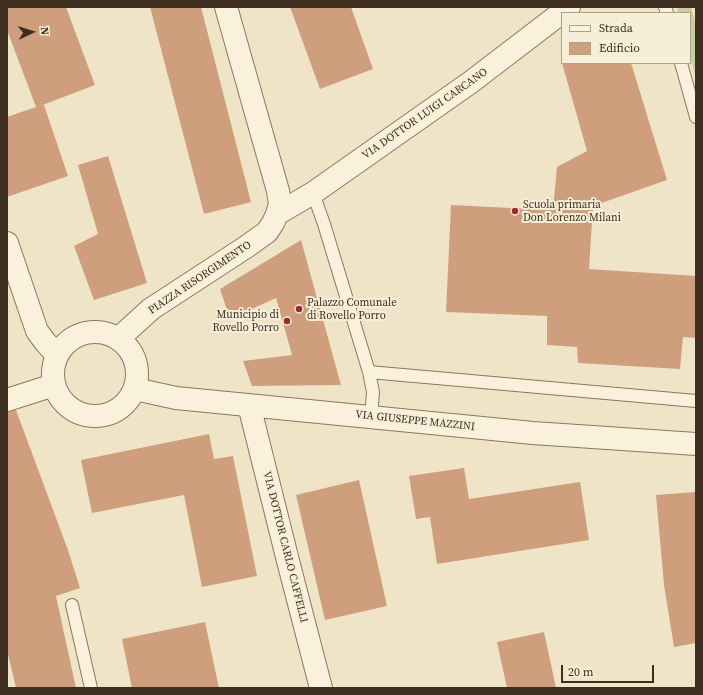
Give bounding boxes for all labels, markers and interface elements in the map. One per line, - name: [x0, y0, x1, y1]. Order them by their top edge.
- north arrow: [12, 12, 52, 52]
- legend: [561, 12, 691, 64]
- text: Strada: [599, 20, 633, 36]
- text: N: [37, 27, 52, 36]
- text: Edificio: [599, 40, 640, 56]
- street label: VIA DOTTOR LUIGI CARCANO: [360, 66, 490, 162]
- place label: Scuola primaria Don Lorenzo Milani: [523, 198, 621, 224]
- marker: Scuola primaria Don Lorenzo Milani: [510, 206, 520, 216]
- street label: PIAZZA RISORGIMENTO: [146, 239, 254, 317]
- place label: Palazzo Comunale di Rovello Porro: [307, 296, 397, 322]
- marker: Palazzo Comunale di Rovello Porro: [294, 304, 304, 314]
- place label: Municipio di Rovello Porro: [212, 308, 279, 334]
- marker: Municipio di Rovello Porro: [282, 316, 292, 326]
- street label: VIA GIUSEPPE MAZZINI: [355, 408, 475, 434]
- street label: VIA DOTTOR CARLO CAFFELLI: [260, 470, 310, 624]
- scale bar: [563, 657, 656, 683]
- text: 20 m: [568, 664, 594, 680]

